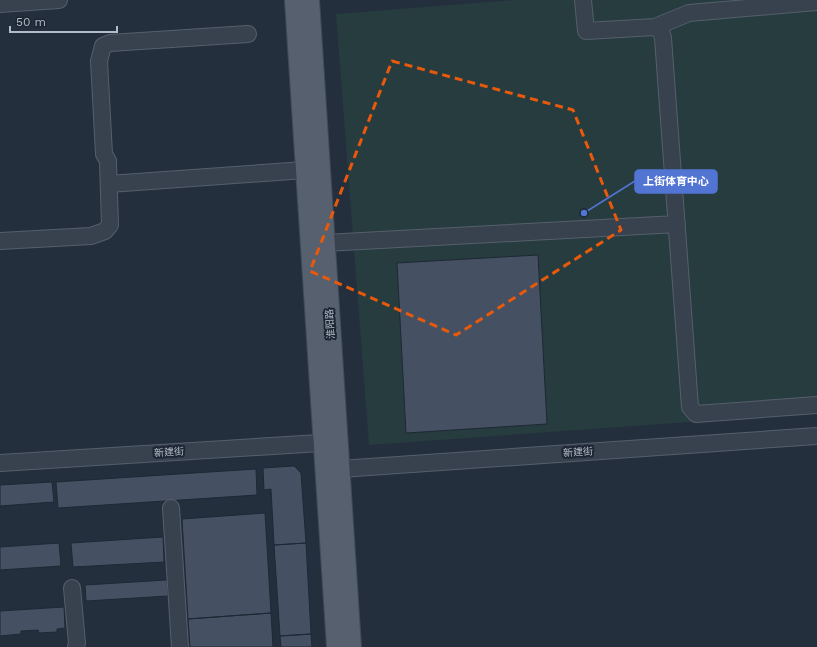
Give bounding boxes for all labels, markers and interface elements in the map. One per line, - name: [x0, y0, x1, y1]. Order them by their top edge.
- scale bar: [10, 8, 117, 34]
- text: 50 m: [16, 15, 46, 29]
- callout: 上街体育中心: [635, 170, 717, 193]
- text: 上街体育中心: [643, 175, 709, 188]
- street label: 淮阳路: [323, 309, 337, 339]
- street label: 新建街: [154, 445, 184, 459]
- street label: 新建街: [563, 445, 593, 459]

